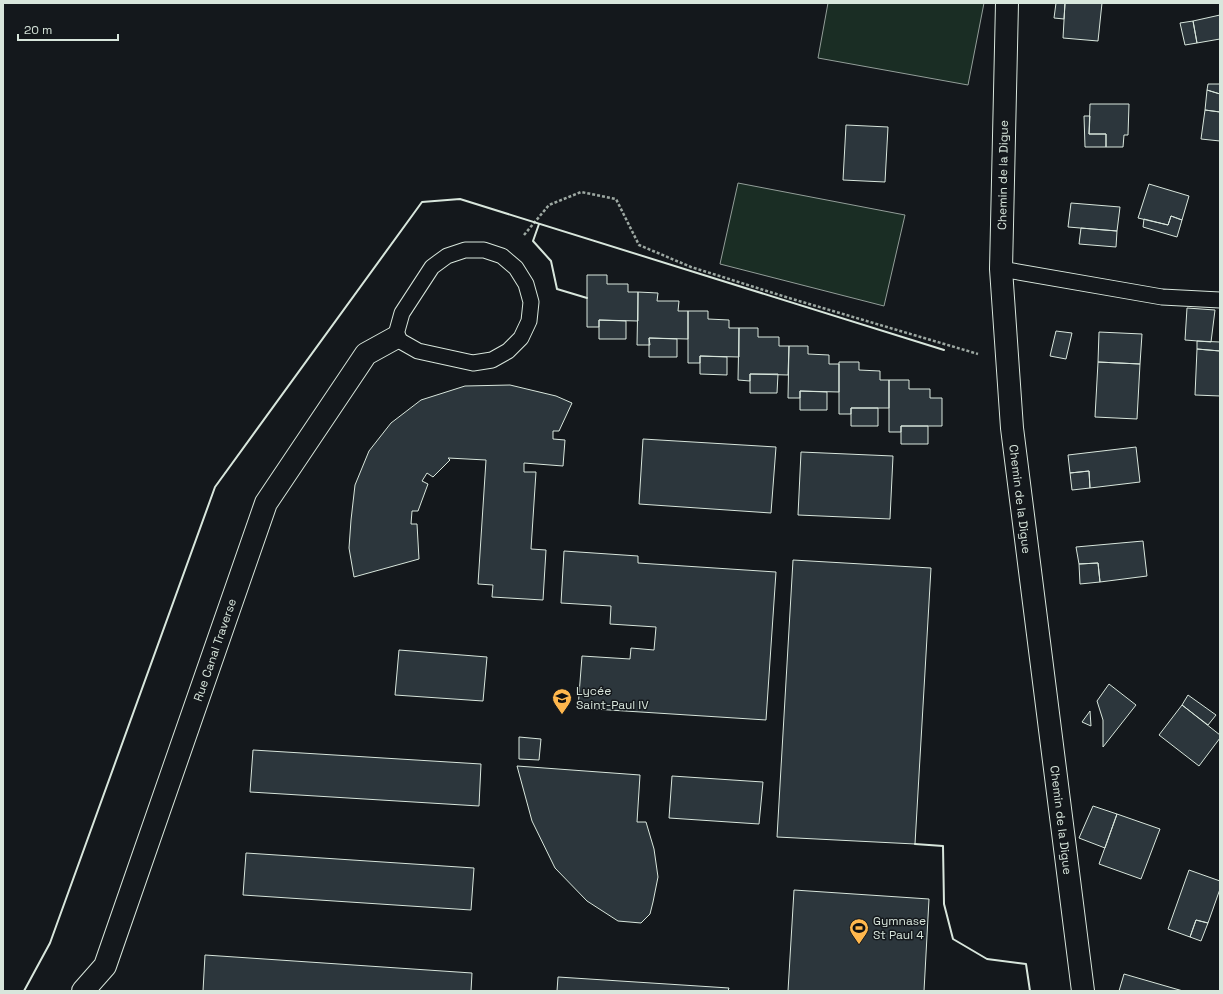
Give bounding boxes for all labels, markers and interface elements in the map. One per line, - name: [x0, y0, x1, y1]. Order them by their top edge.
- scale bar: [18, 16, 118, 42]
- text: 20 m: [24, 22, 52, 38]
- street label: Chemin de la Digue: [994, 120, 1012, 230]
- street label: Chemin de la Digue: [1005, 444, 1035, 554]
- street label: Rue Canal Traverse: [190, 596, 240, 704]
- place label: Lycée Saint-Paul IV: [576, 683, 649, 713]
- school or university icon: Lycée Saint-Paul IV: [551, 687, 573, 715]
- street label: Chemin de la Digue: [1046, 765, 1076, 875]
- place label: Gymnase St Paul 4: [873, 913, 926, 943]
- sports icon: Gymnase St Paul 4: [848, 917, 870, 945]

